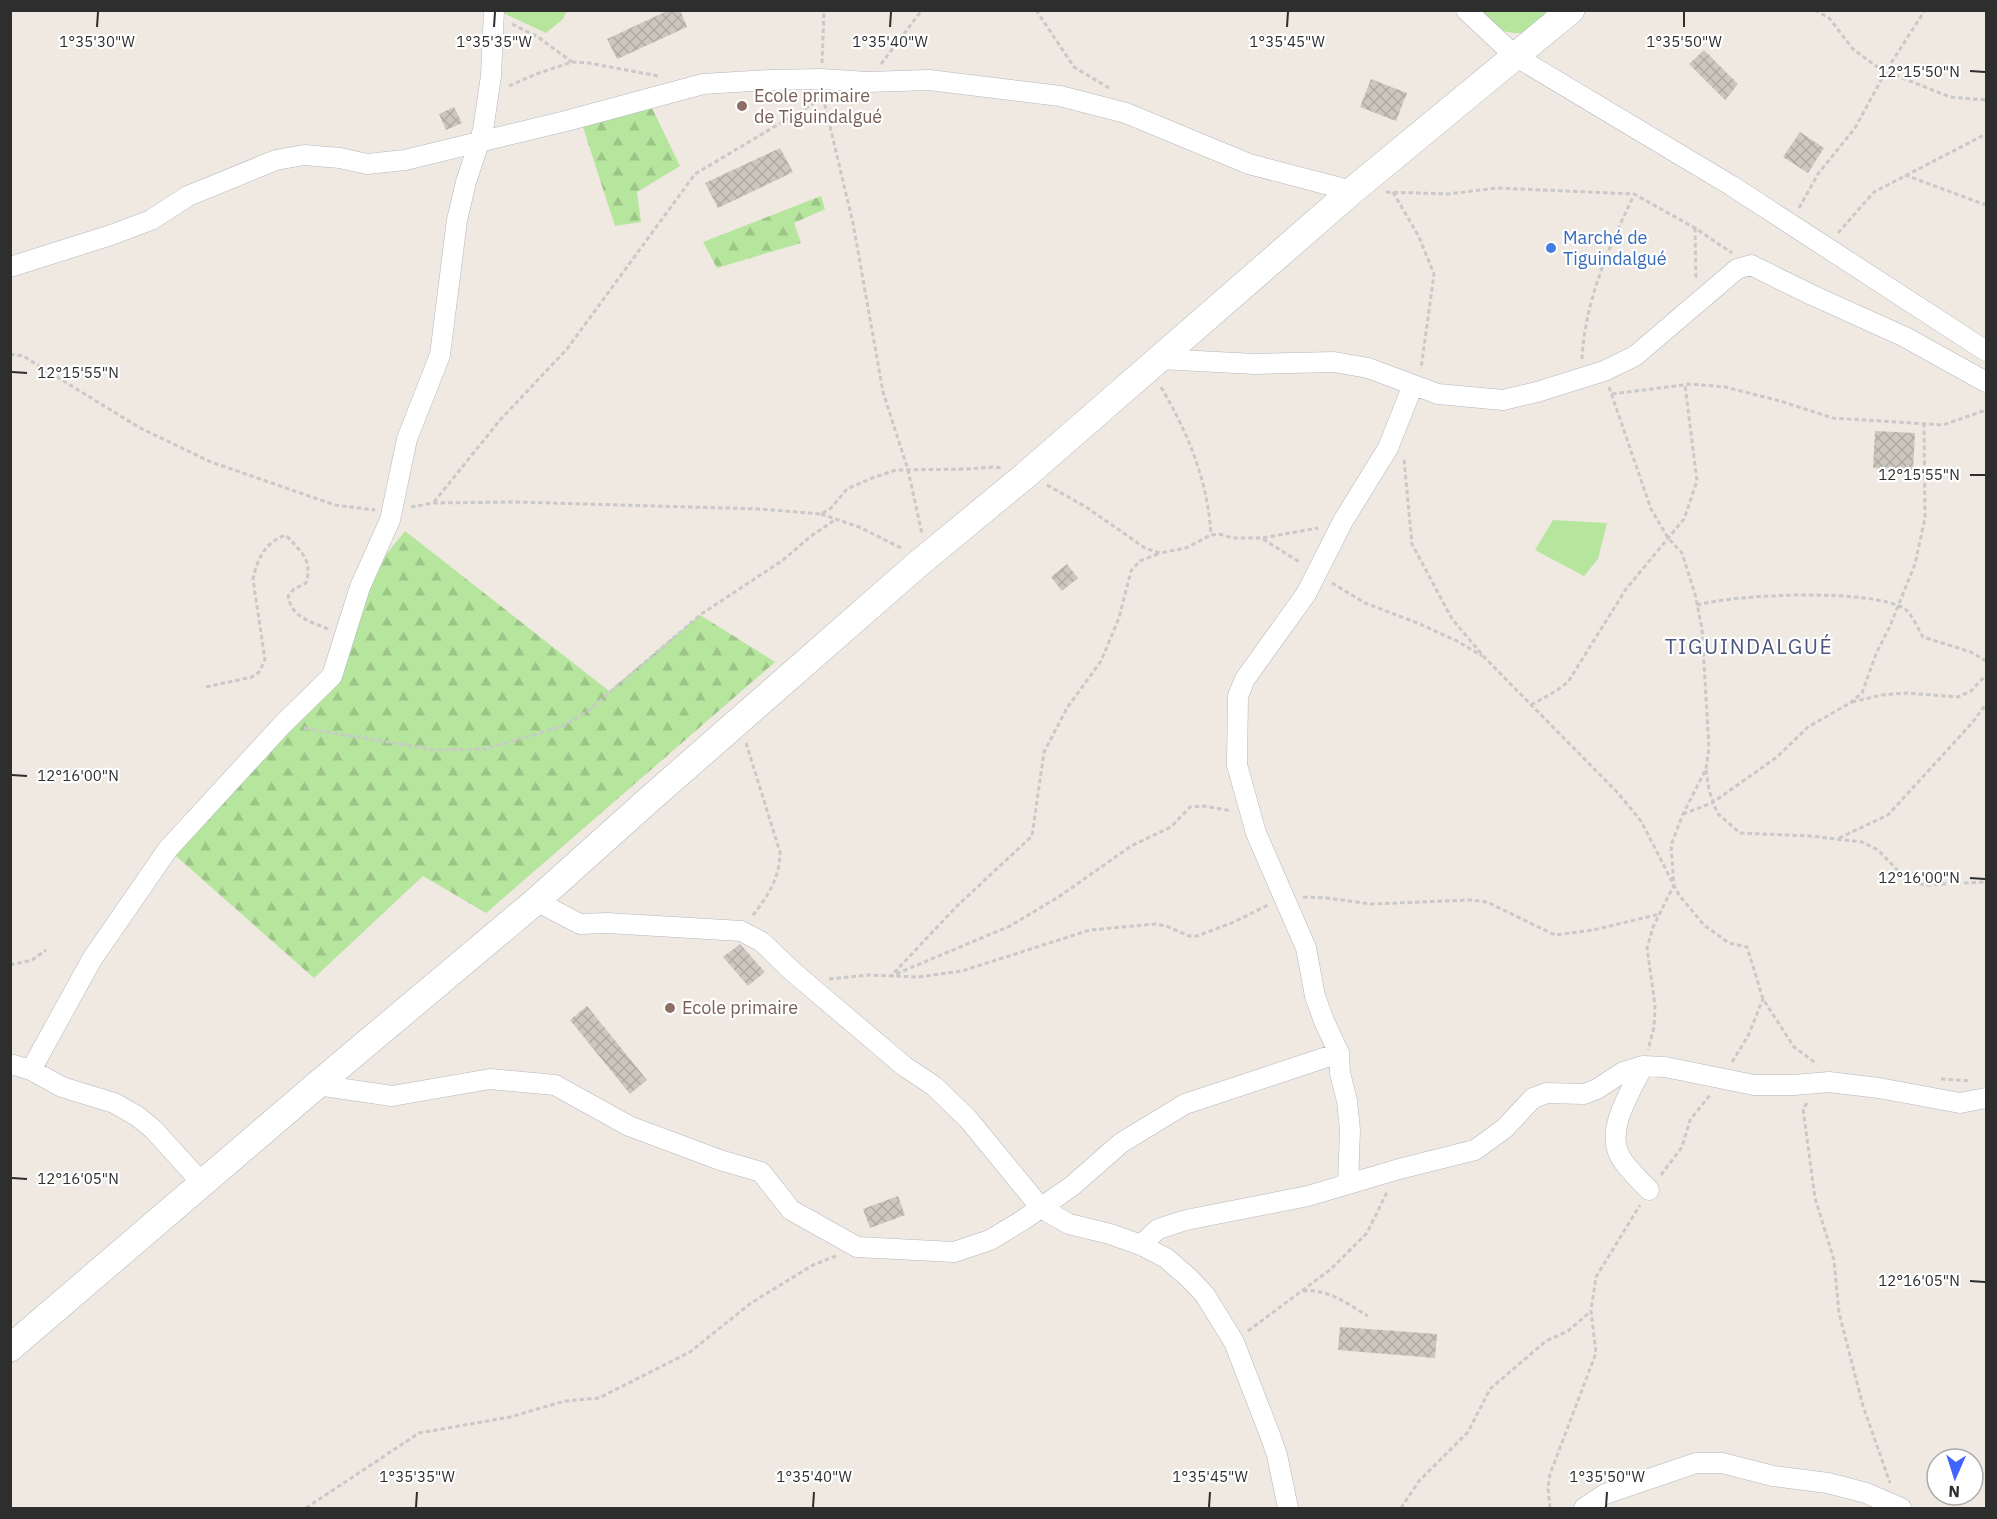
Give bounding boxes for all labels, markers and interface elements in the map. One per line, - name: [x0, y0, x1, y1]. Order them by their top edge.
- text: 1°35'30"W: [59, 32, 135, 51]
- text: 1°35'35"W: [456, 32, 532, 51]
- text: 1°35'40"W: [852, 32, 928, 51]
- text: 1°35'45"W: [1249, 32, 1325, 51]
- text: 1°35'50"W: [1646, 32, 1722, 51]
- text: 12°15'50"N: [1878, 62, 1960, 81]
- place label: Ecole primaire de Tiguindalgué: [754, 84, 882, 128]
- marker: Ecole primaire de Tiguindalgué: [735, 99, 749, 113]
- place label: Marché de Tiguindalgué: [1563, 226, 1667, 270]
- marker: Marché de Tiguindalgué: [1544, 241, 1558, 255]
- text: 12°15'55"N: [37, 363, 119, 382]
- text: 12°15'55"N: [1878, 465, 1960, 484]
- district label: TIGUINDALGUÉ: [1665, 632, 1833, 660]
- text: 12°16'00"N: [37, 766, 119, 785]
- text: 12°16'00"N: [1878, 868, 1960, 887]
- place label: Ecole primaire: [682, 996, 798, 1019]
- marker: Ecole primaire: [663, 1001, 677, 1015]
- text: 12°16'05"N: [37, 1169, 119, 1188]
- text: 12°16'05"N: [1878, 1271, 1960, 1290]
- north arrow: [1925, 1447, 1985, 1507]
- text: 1°35'35"W: [379, 1467, 455, 1486]
- text: 1°35'40"W: [776, 1467, 852, 1486]
- text: 1°35'45"W: [1172, 1467, 1248, 1486]
- text: 1°35'50"W: [1569, 1467, 1645, 1486]
- text: N: [1948, 1482, 1961, 1502]

